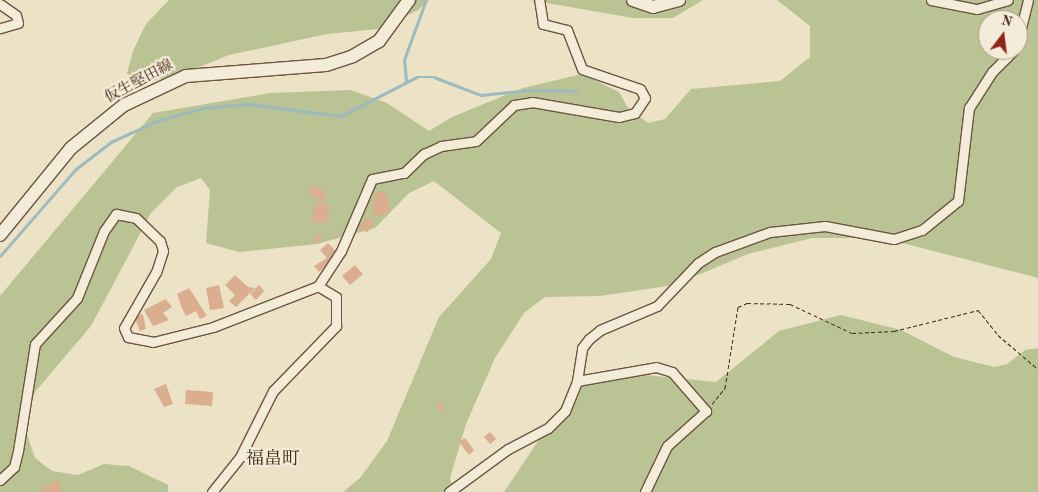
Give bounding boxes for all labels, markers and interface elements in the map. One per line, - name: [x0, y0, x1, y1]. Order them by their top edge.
- north arrow: [978, 10, 1028, 60]
- text: N: [1000, 13, 1014, 30]
- street label: 仮生堅田線: [102, 56, 176, 108]
- district label: 福畠町: [246, 448, 300, 470]

